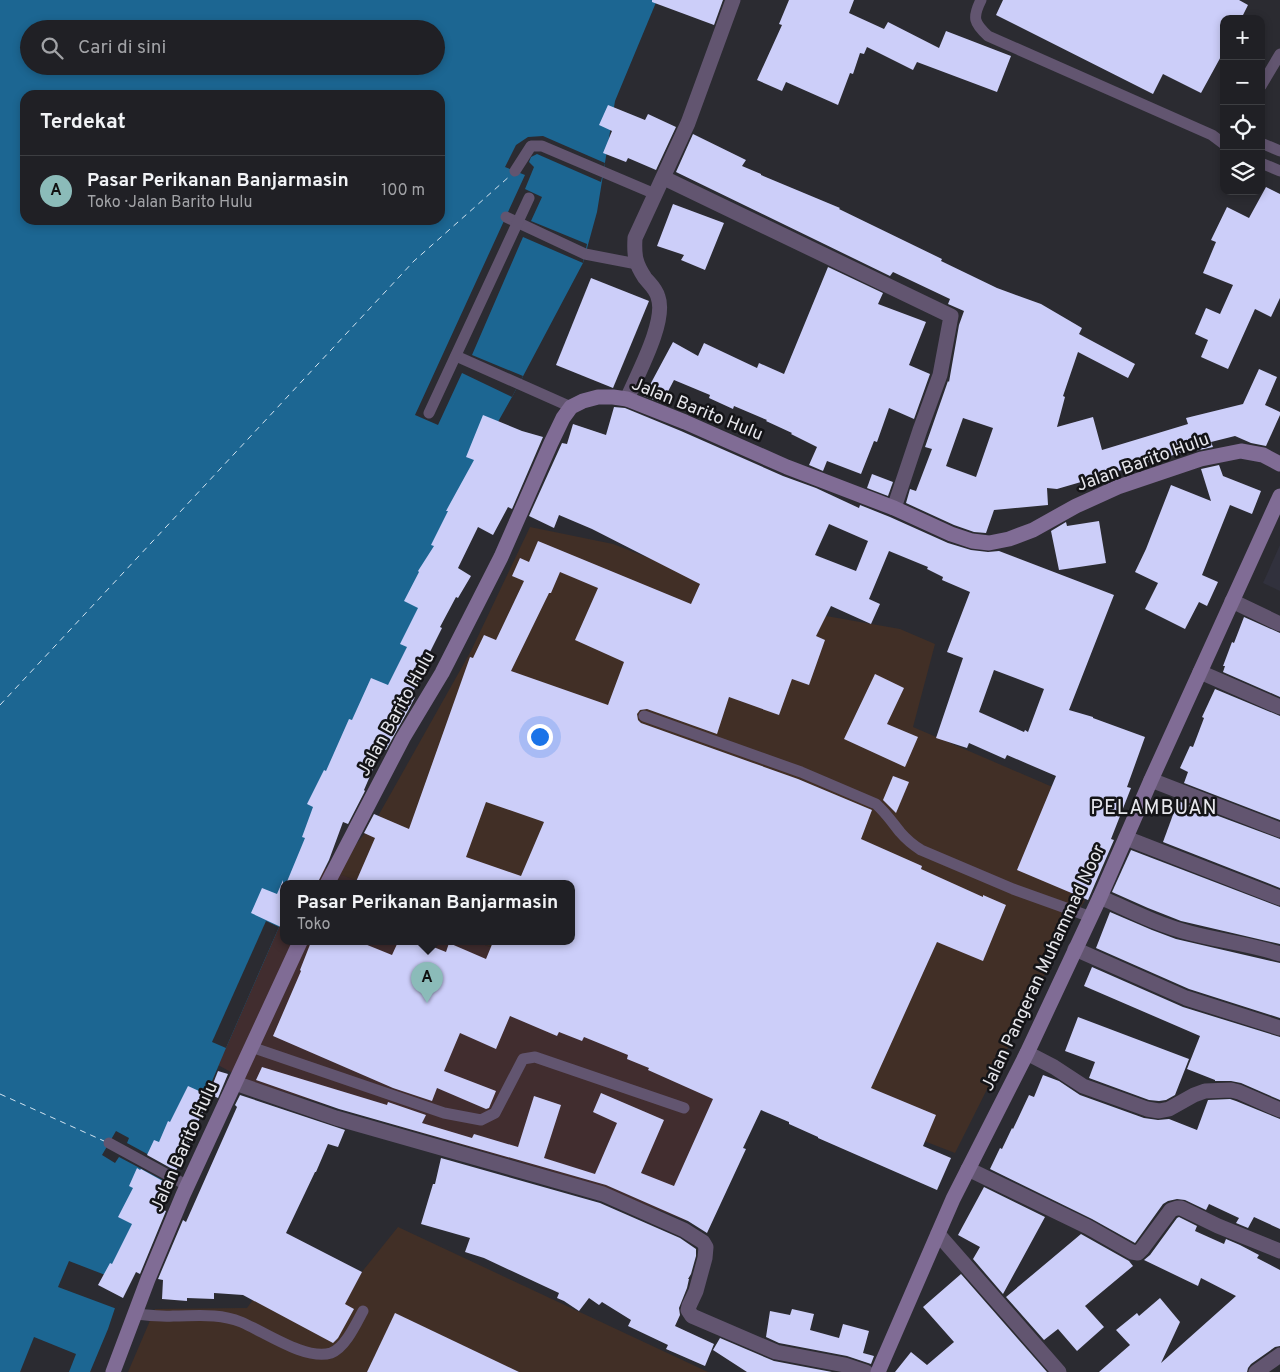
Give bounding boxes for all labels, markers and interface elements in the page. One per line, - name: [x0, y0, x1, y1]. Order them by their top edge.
- map controls: [1220, 15, 1265, 195]
- button: +: [1220, 15, 1265, 60]
- search box: [20, 20, 445, 75]
- icon: search: [38, 34, 66, 62]
- text: Cari di sini: [78, 36, 166, 60]
- button: −: [1220, 60, 1265, 105]
- button: locate: [1220, 105, 1265, 150]
- text: Terdekat: [40, 109, 126, 136]
- button: layers: [1220, 150, 1265, 195]
- text: Pasar Perikanan Banjarmasin: [87, 169, 349, 193]
- text: A: [50, 181, 62, 201]
- text: 100 m: [381, 181, 425, 201]
- text: Toko · Jalan Barito Hulu: [87, 193, 252, 213]
- street label: Jalan Barito Hulu: [628, 373, 766, 447]
- street label: Jalan Barito Hulu: [1073, 428, 1213, 498]
- street label: Jalan Barito Hulu: [353, 647, 441, 781]
- your location: [527, 724, 553, 750]
- district label: PELAMBUAN: [1090, 796, 1218, 822]
- street label: Jalan Pangeran Muhammad Noor: [977, 841, 1111, 1095]
- popup: [280, 880, 575, 945]
- text: Pasar Perikanan Banjarmasin: [297, 891, 558, 915]
- text: Toko: [297, 915, 330, 935]
- pin: A: [411, 962, 443, 1003]
- street label: Jalan Barito Hulu: [146, 1079, 224, 1215]

